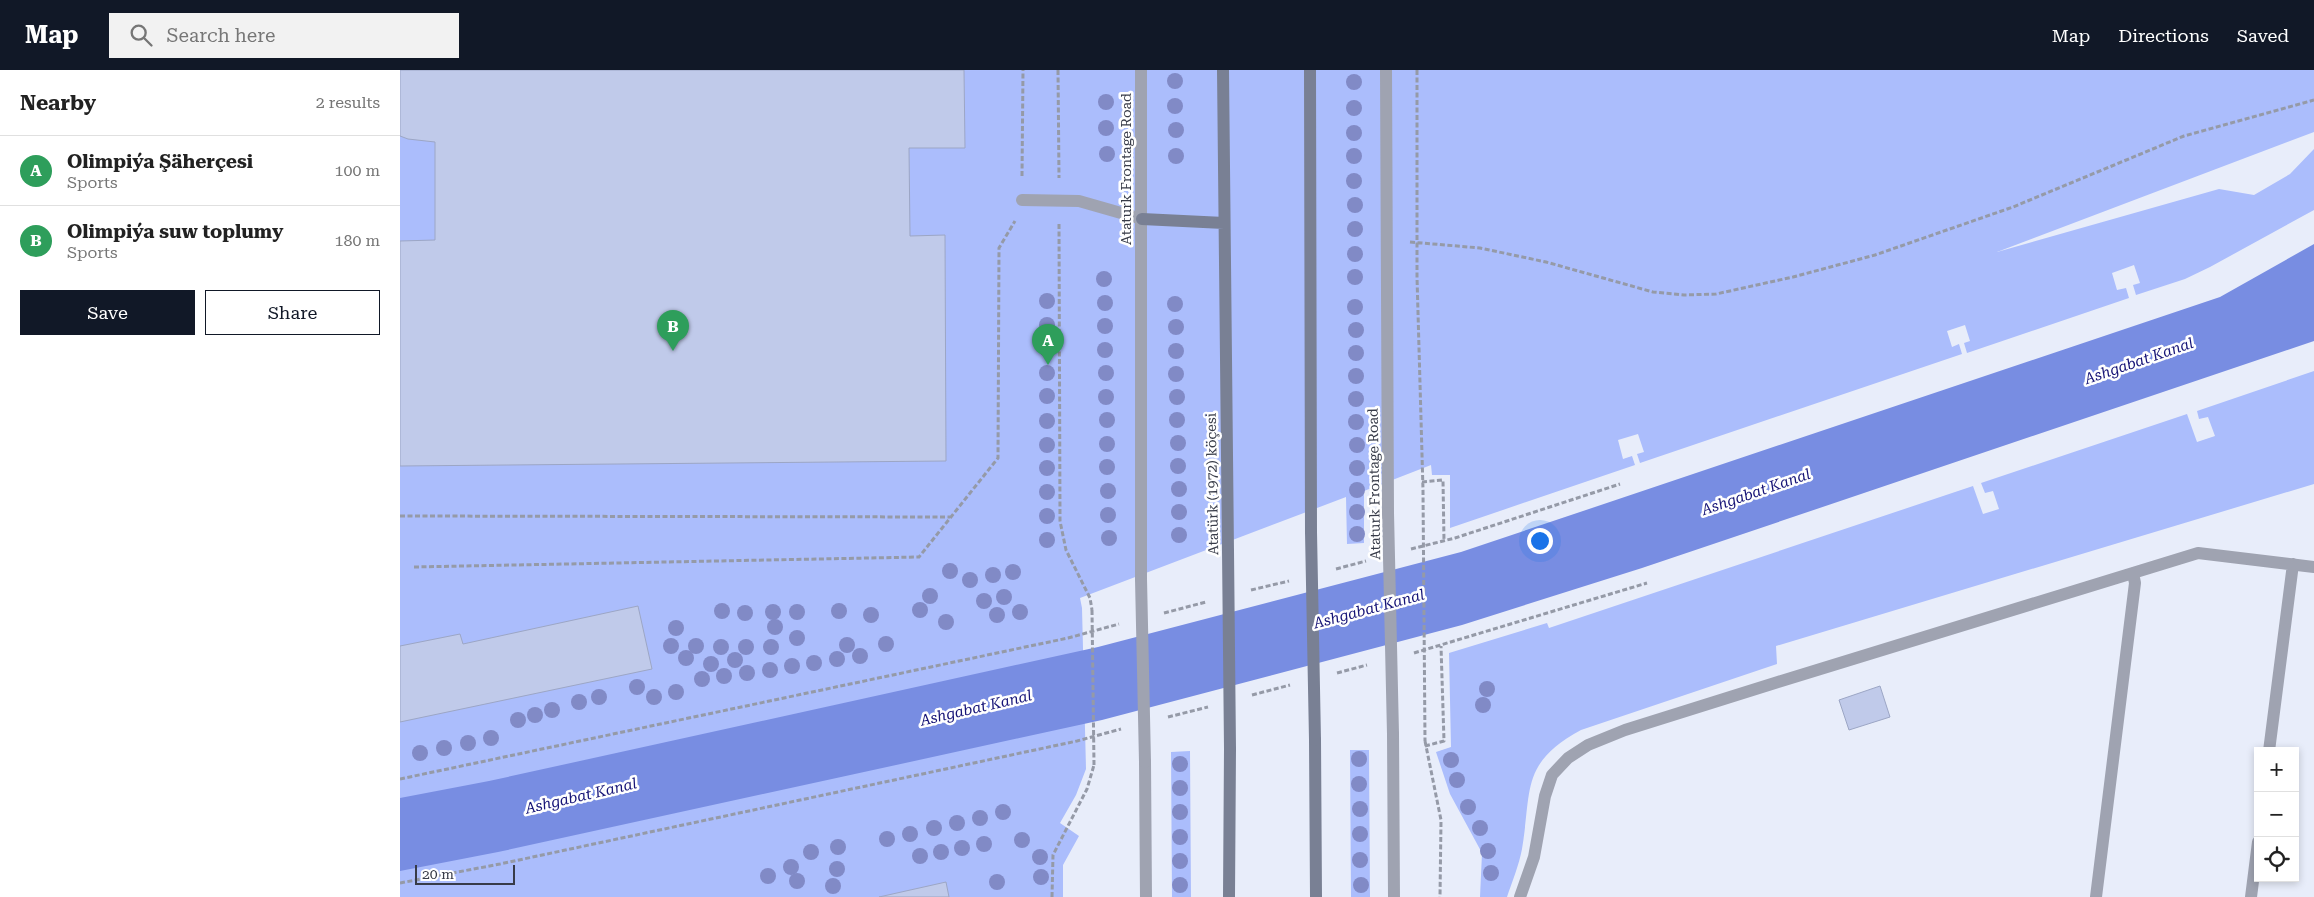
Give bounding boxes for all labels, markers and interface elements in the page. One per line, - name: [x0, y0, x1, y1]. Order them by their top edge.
- search box: [109, 13, 459, 58]
- text: Map: [25, 21, 79, 49]
- icon: search: [127, 21, 155, 49]
- text: Search here: [167, 24, 275, 47]
- text: Map: [2052, 25, 2090, 46]
- text: Directions: [2118, 25, 2209, 46]
- text: Saved: [2237, 25, 2289, 46]
- text: Nearby: [20, 91, 96, 115]
- text: 2 results: [316, 93, 380, 112]
- street label: Ataturk Frontage Road: [1118, 93, 1134, 245]
- text: Olimpiýa Şäherçesi: [67, 150, 253, 173]
- text: A: [30, 161, 42, 180]
- text: 100 m: [334, 161, 380, 180]
- text: Sports: [67, 173, 118, 192]
- text: Olimpiýa suw toplumy: [67, 220, 283, 243]
- text: B: [30, 231, 42, 250]
- text: 180 m: [334, 231, 380, 250]
- text: Sports: [67, 243, 118, 262]
- button: Save: [20, 290, 195, 335]
- button: Share: [205, 290, 380, 335]
- pin: B: [657, 310, 689, 351]
- pin: A: [1032, 324, 1064, 365]
- water label: Ashgabat Kanal: [2081, 334, 2196, 388]
- street label: Ataturk Frontage Road: [1365, 408, 1383, 560]
- street label: Atatürk (1972) köçesi: [1203, 412, 1221, 555]
- water label: Ashgabat Kanal: [1698, 465, 1813, 519]
- your location: [1527, 528, 1553, 554]
- water label: Ashgabat Kanal: [1311, 585, 1427, 633]
- water label: Ashgabat Kanal: [918, 686, 1034, 730]
- map controls: [2254, 747, 2299, 882]
- button: +: [2254, 747, 2299, 792]
- water label: Ashgabat Kanal: [523, 774, 639, 818]
- button: −: [2254, 792, 2299, 837]
- button: locate: [2254, 837, 2299, 882]
- scale bar: [415, 862, 515, 885]
- text: 20 m: [422, 866, 454, 882]

